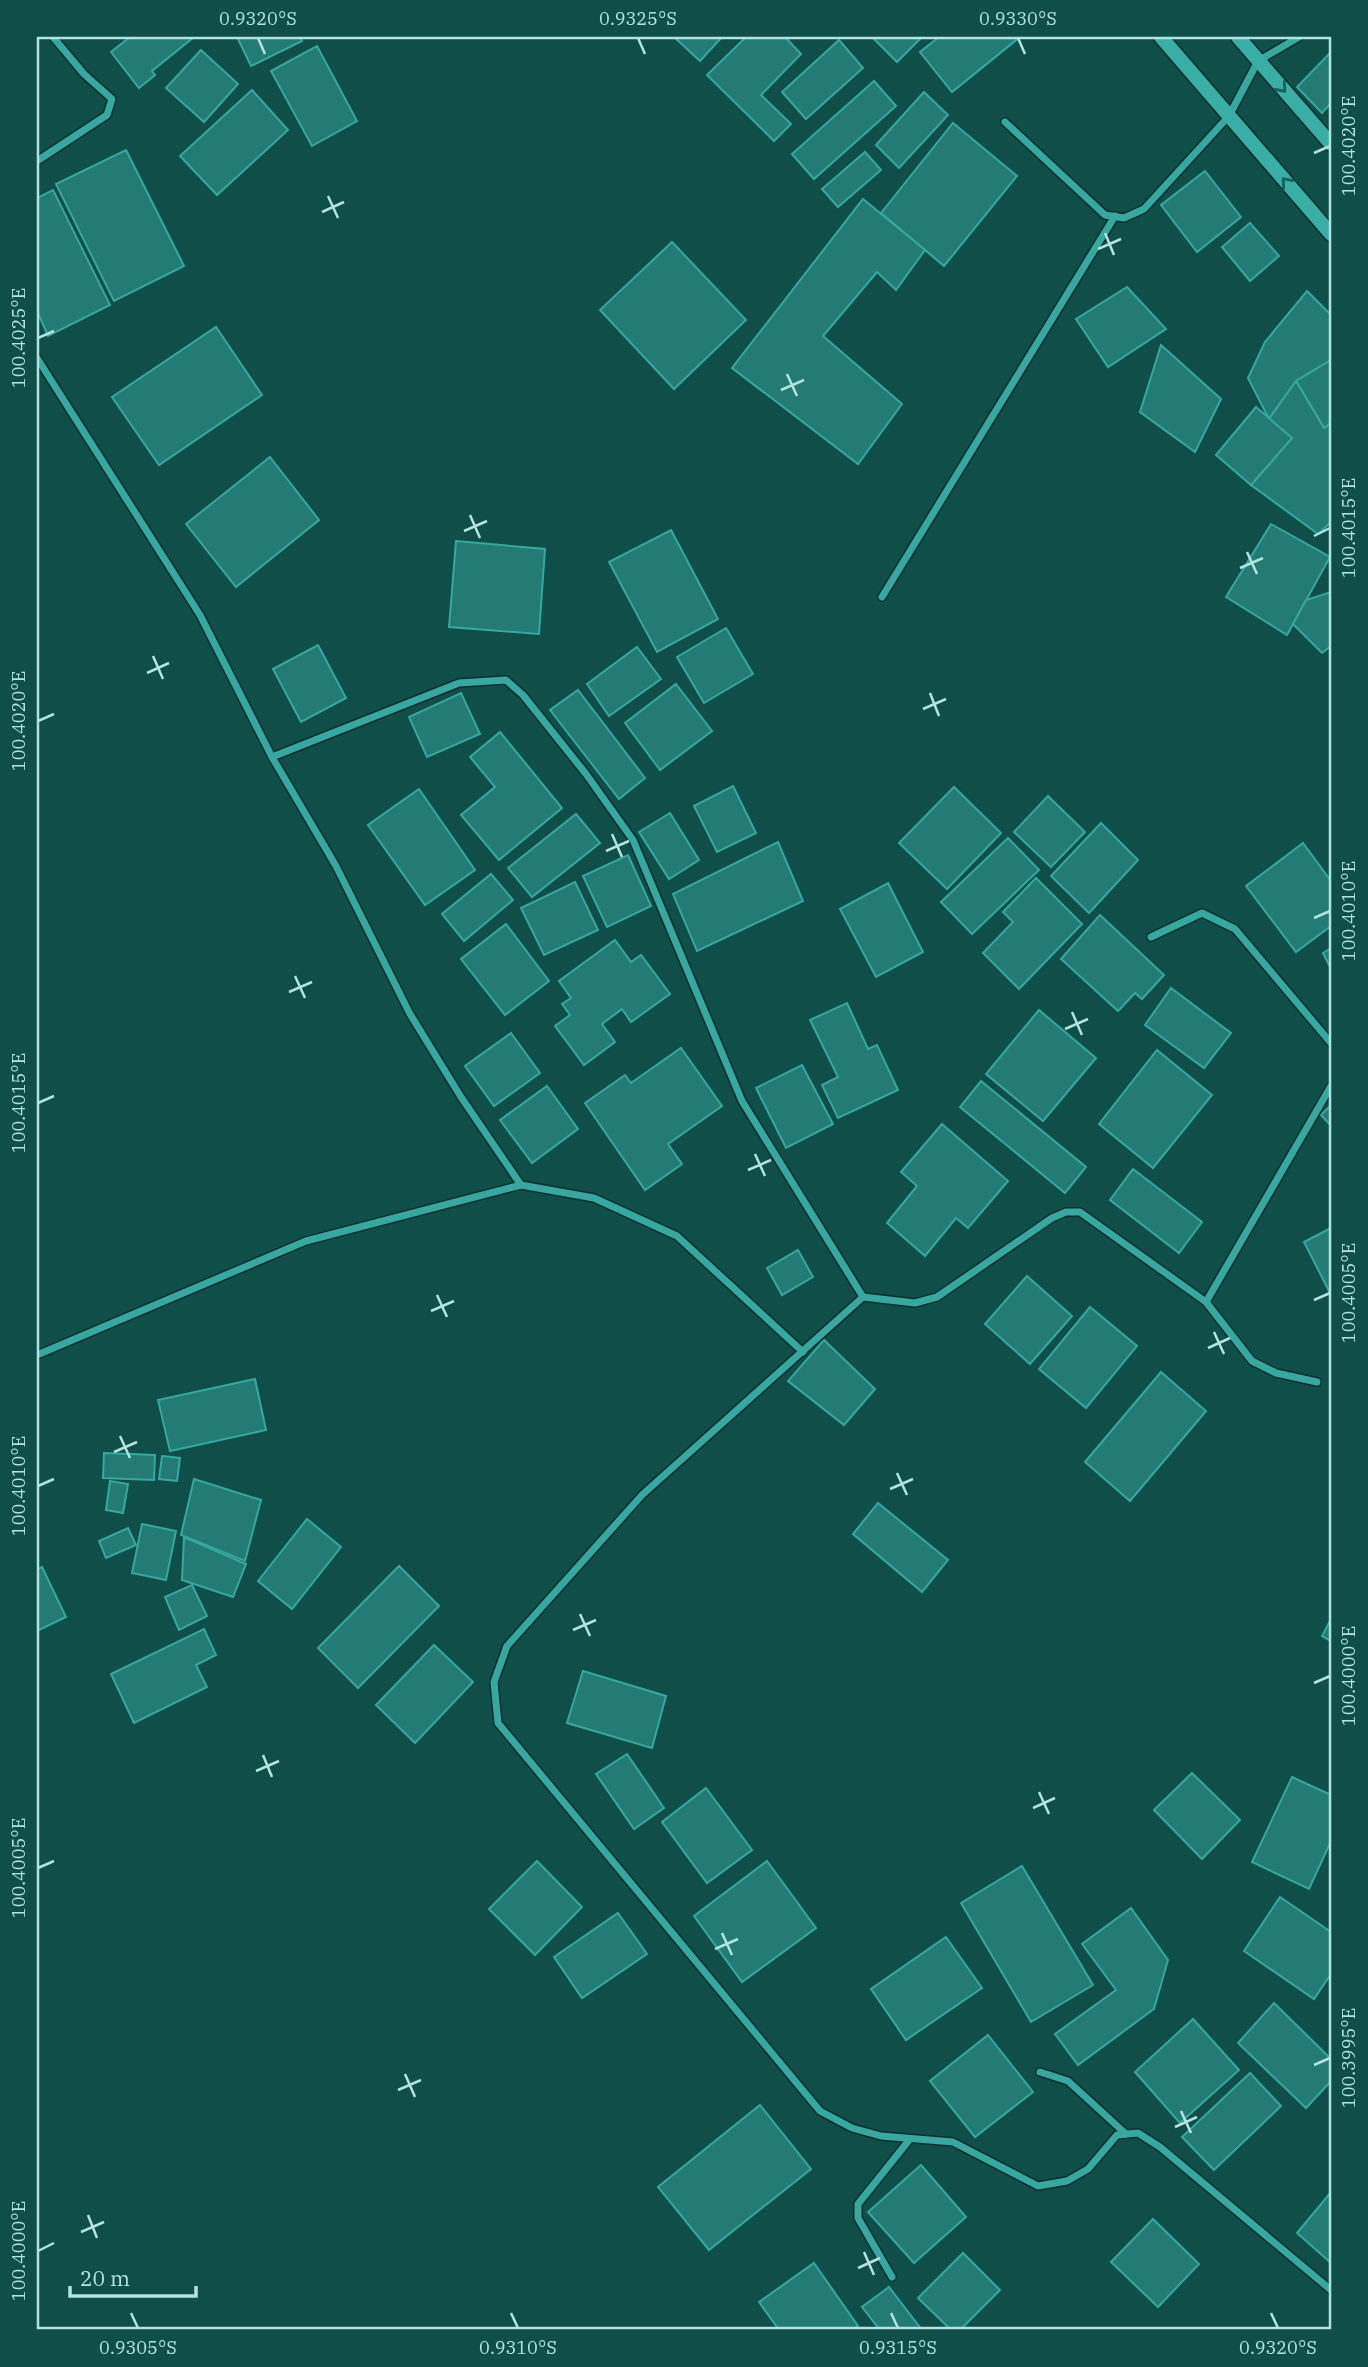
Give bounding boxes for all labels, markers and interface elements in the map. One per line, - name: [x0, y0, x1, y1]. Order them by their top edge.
- text: 0.9320°S: [219, 7, 297, 30]
- text: 0.9325°S: [599, 7, 677, 30]
- text: 0.9330°S: [979, 7, 1057, 30]
- one-way arrow: [1274, 80, 1286, 93]
- text: 100.4020°E: [1337, 96, 1360, 196]
- one-way arrow: [1282, 178, 1295, 191]
- text: 100.4025°E: [7, 288, 30, 388]
- text: 100.4015°E: [1337, 478, 1360, 578]
- text: 100.4020°E: [7, 671, 30, 771]
- text: 100.4010°E: [1337, 861, 1360, 961]
- text: 100.4015°E: [7, 1053, 30, 1153]
- text: 100.4005°E: [1337, 1243, 1360, 1343]
- text: 100.4010°E: [7, 1436, 30, 1536]
- text: 100.4000°E: [1337, 1626, 1360, 1726]
- text: 100.4005°E: [7, 1818, 30, 1918]
- text: 100.3995°E: [1337, 2008, 1360, 2108]
- text: 100.4000°E: [7, 2201, 30, 2301]
- scale bar: [70, 2255, 196, 2299]
- text: 20 m: [80, 2264, 130, 2292]
- text: 0.9305°S: [99, 2336, 177, 2359]
- text: 0.9310°S: [479, 2336, 557, 2359]
- text: 0.9315°S: [859, 2336, 937, 2359]
- text: 0.9320°S: [1239, 2336, 1317, 2359]

